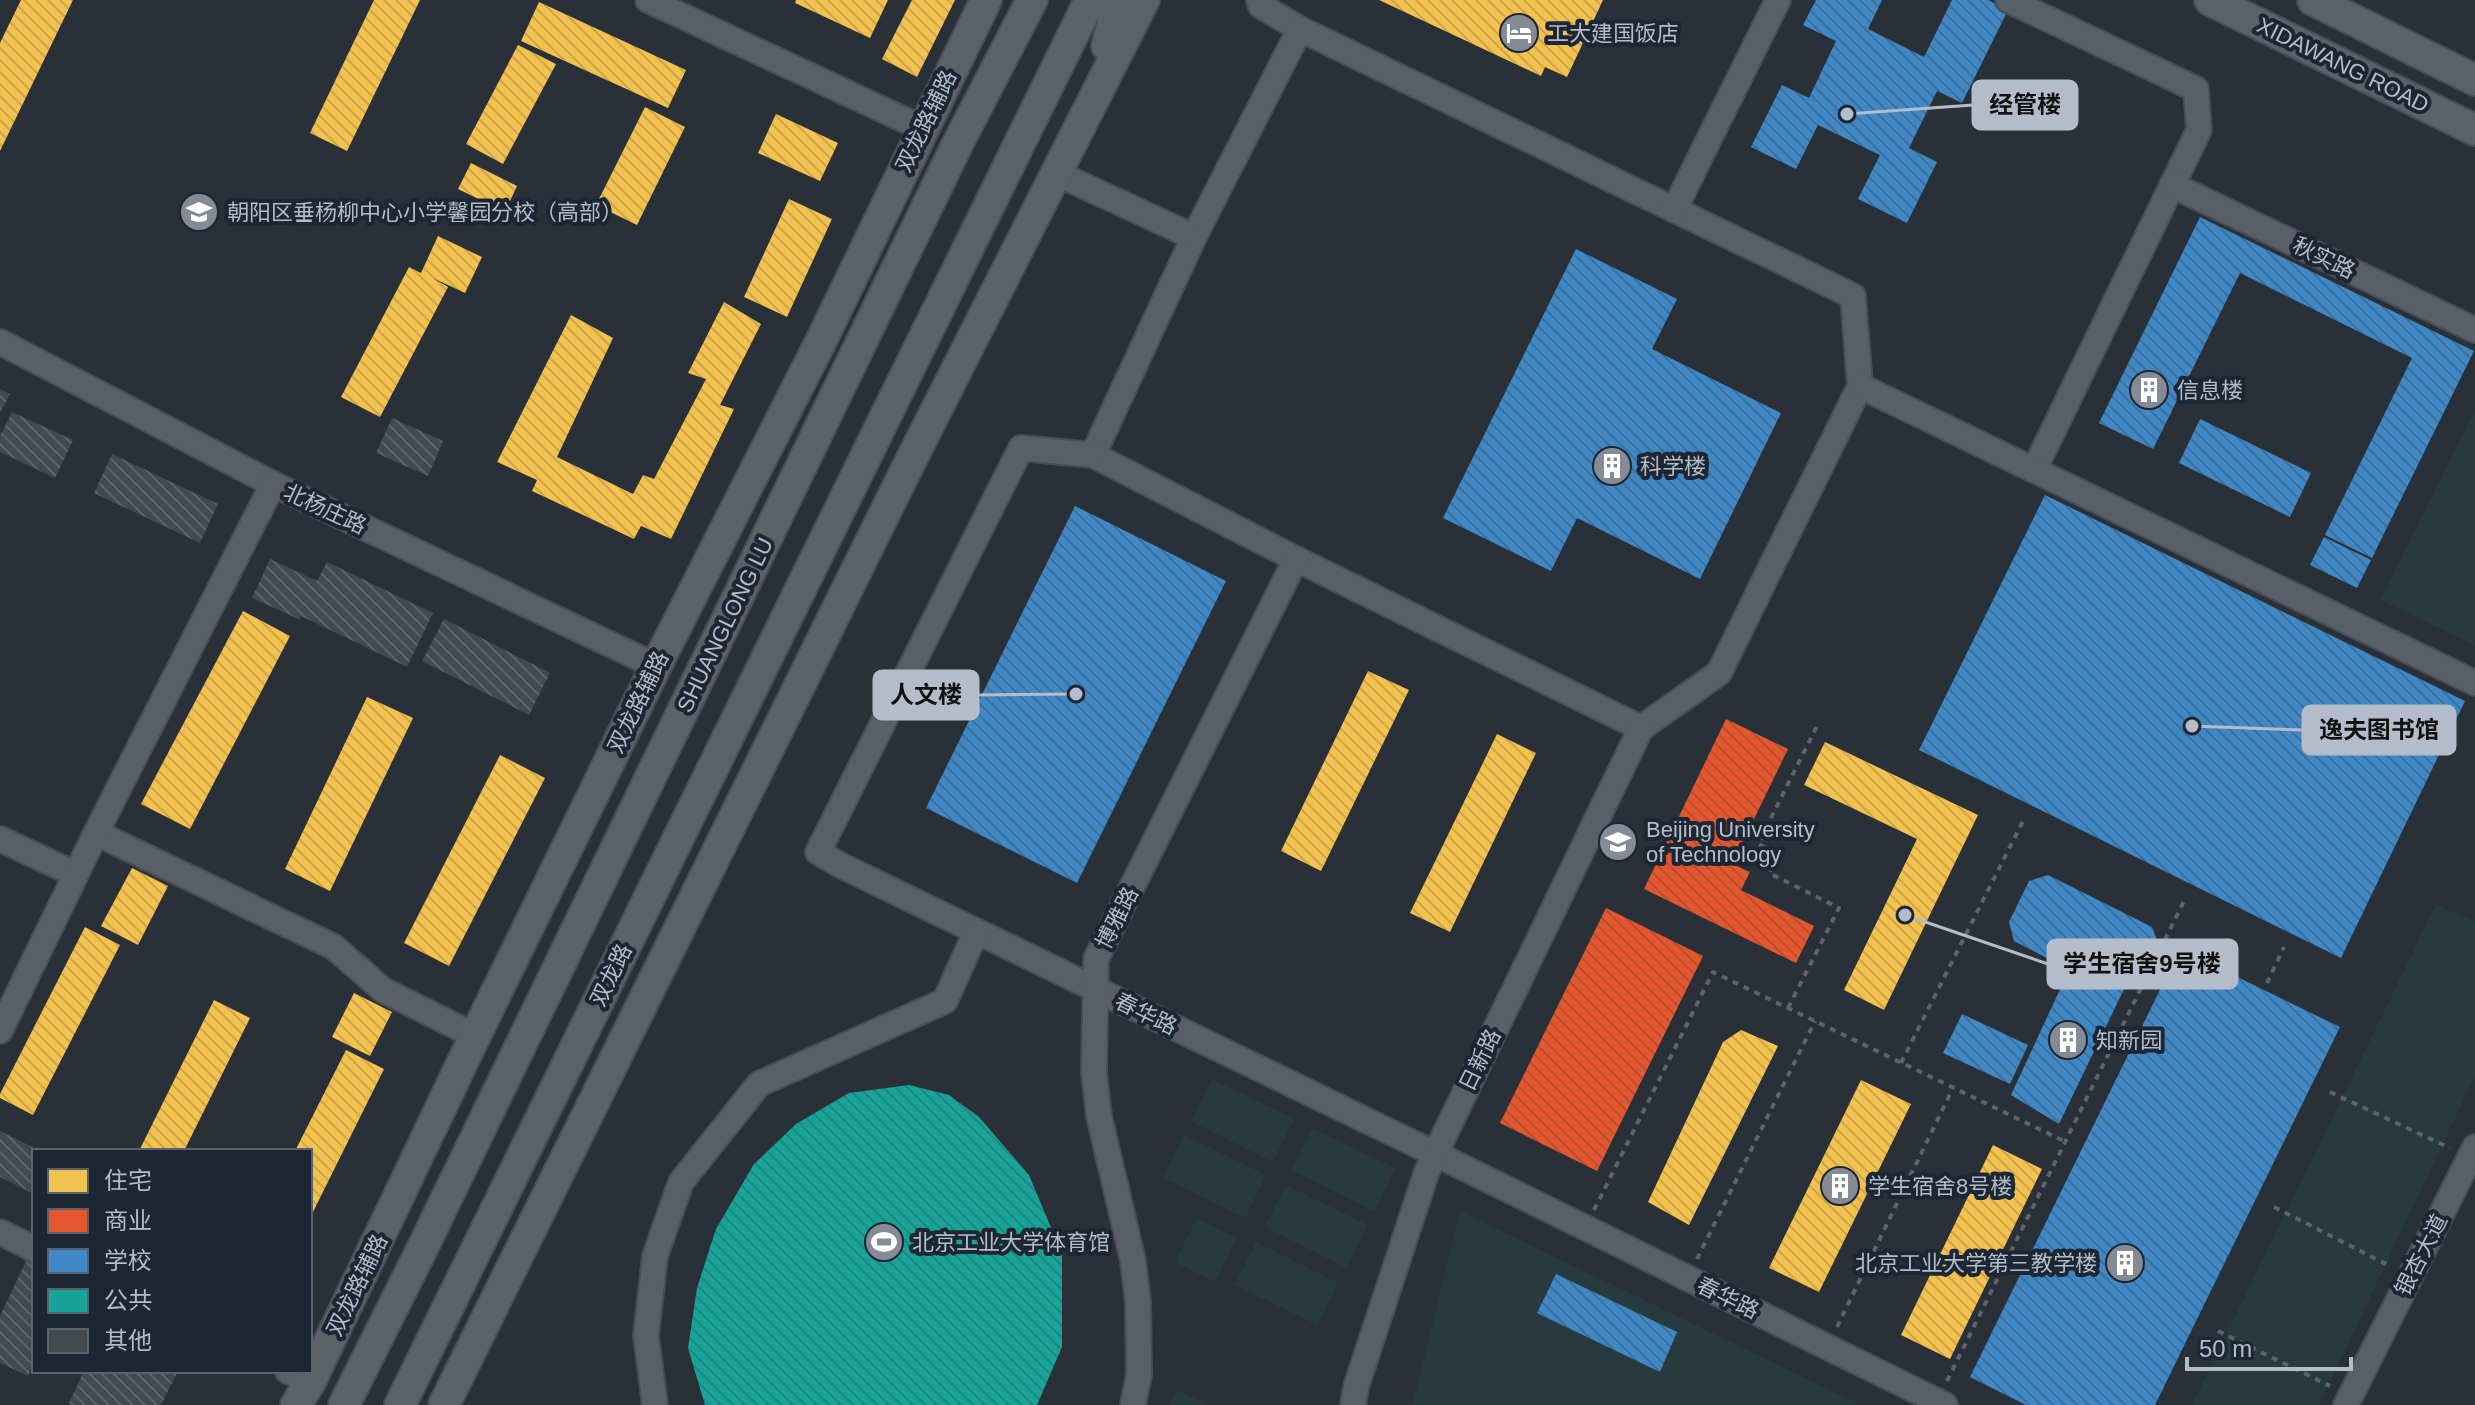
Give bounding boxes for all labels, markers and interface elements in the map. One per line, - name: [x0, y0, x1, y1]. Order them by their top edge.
- hotel icon: 工大建国饭店: [1498, 12, 1540, 54]
- street label: XIDAWANG ROAD: [2253, 13, 2433, 117]
- place label: 工大建国饭店: [1547, 21, 1679, 46]
- street label: 双龙路辅路: [891, 66, 961, 176]
- callout: 经管楼: [1973, 81, 2077, 129]
- text: 经管楼: [1989, 91, 2061, 118]
- school or university icon: 朝阳区垂杨柳中心小学馨园分校（高部）: [178, 191, 220, 233]
- place label: 朝阳区垂杨柳中心小学馨园分校（高部）: [227, 200, 623, 225]
- street label: 秋实路: [2289, 232, 2359, 284]
- building icon: 信息楼: [2128, 369, 2170, 411]
- place label: 信息楼: [2177, 378, 2243, 403]
- building icon: 科学楼: [1591, 445, 1633, 487]
- place label: 科学楼: [1640, 454, 1706, 479]
- street label: 北杨庄路: [280, 479, 370, 539]
- street label: SHUANGLONG LU: [672, 534, 778, 716]
- street label: 双龙路辅路: [603, 647, 673, 757]
- callout: 人文楼: [874, 671, 978, 719]
- text: 人文楼: [890, 681, 962, 708]
- callout: 逸夫图书馆: [2303, 706, 2455, 754]
- text: 逸夫图书馆: [2319, 716, 2439, 743]
- place label: Beijing University of Technology: [1646, 817, 1815, 867]
- school or university icon: Beijing University of Technology: [1597, 821, 1639, 863]
- street label: 博雅路: [1091, 883, 1143, 953]
- street label: 双龙路: [585, 940, 637, 1010]
- callout: 学生宿舍9号楼: [2048, 940, 2237, 988]
- text: 学生宿舍9号楼: [2063, 950, 2221, 977]
- street label: 春华路: [1111, 988, 1181, 1040]
- building icon: 知新园: [2047, 1019, 2089, 1061]
- street label: 日新路: [1454, 1025, 1506, 1095]
- place label: 知新园: [2096, 1028, 2162, 1053]
- legend: [32, 1149, 312, 1373]
- building icon: 学生宿舍8号楼: [1819, 1165, 1861, 1207]
- text: 住宅: [104, 1167, 152, 1194]
- place label: 学生宿舍8号楼: [1868, 1174, 2012, 1199]
- text: 商业: [104, 1207, 152, 1234]
- street label: 银杏大道: [2390, 1210, 2452, 1300]
- sports icon: 北京工业大学体育馆: [863, 1221, 905, 1263]
- street label: 双龙路辅路: [322, 1230, 392, 1340]
- place label: 北京工业大学体育馆: [912, 1230, 1110, 1255]
- building icon: 北京工业大学第三教学楼: [2104, 1242, 2146, 1284]
- text: 学校: [104, 1247, 152, 1274]
- place label: 北京工业大学第三教学楼: [1855, 1251, 2097, 1276]
- street label: 春华路: [1693, 1272, 1763, 1324]
- text: 公共: [104, 1287, 152, 1314]
- scale bar: [2187, 1321, 2351, 1371]
- text: 其他: [104, 1327, 152, 1354]
- text: 50 m: [2199, 1335, 2252, 1362]

